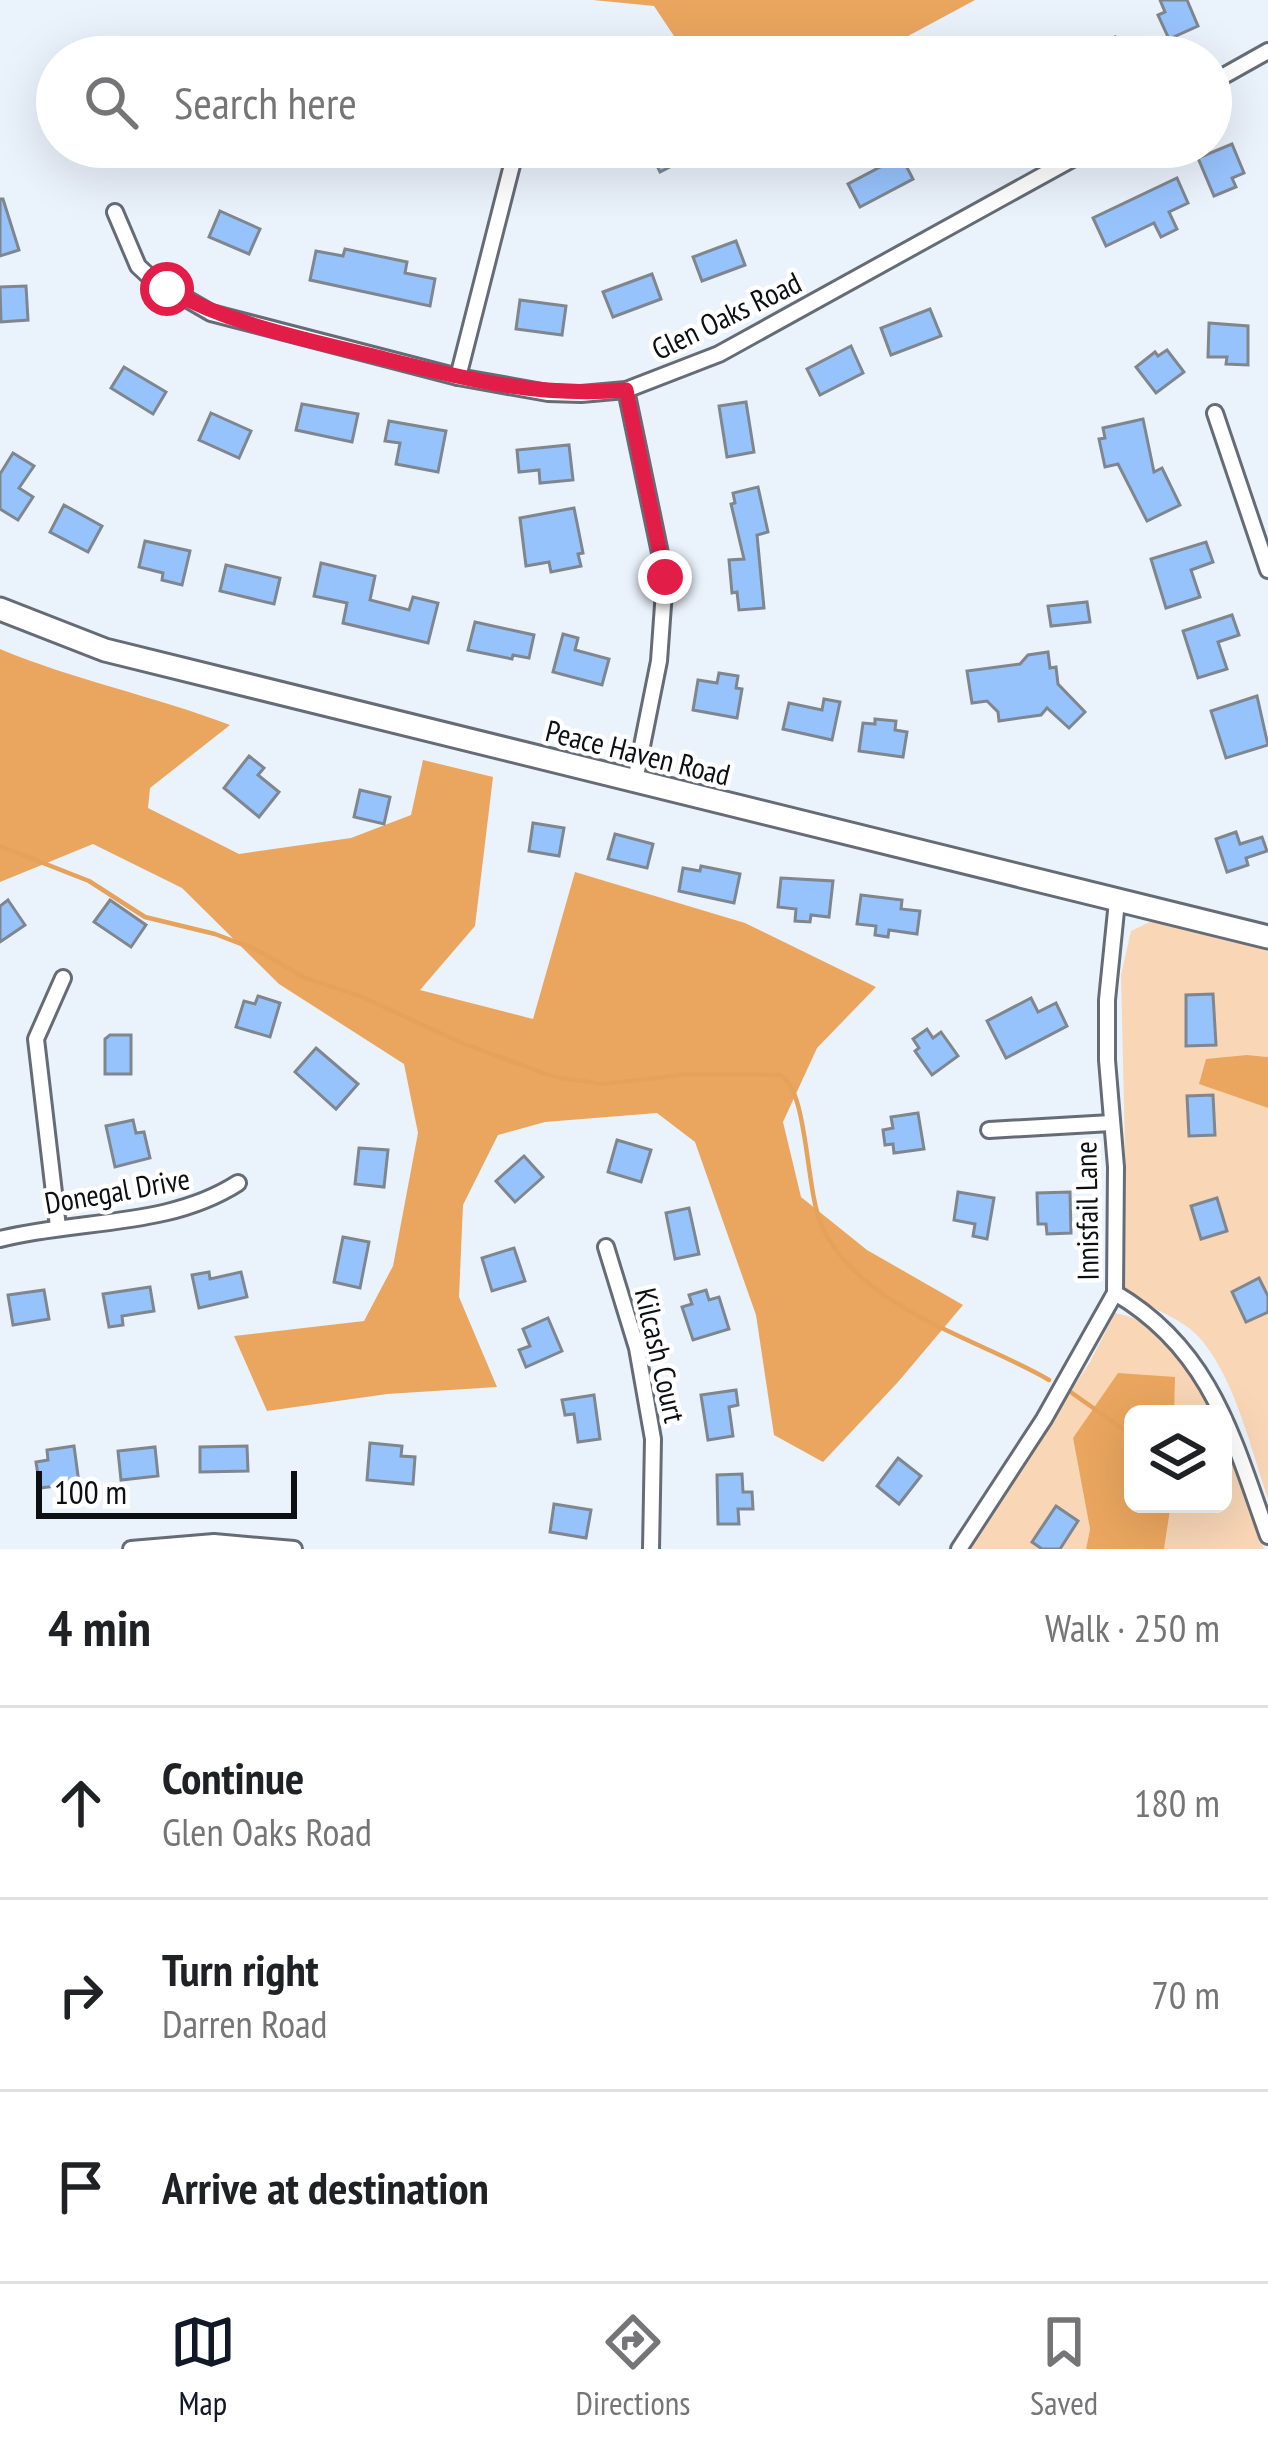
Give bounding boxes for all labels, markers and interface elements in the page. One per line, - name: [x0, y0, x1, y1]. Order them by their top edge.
- search box: [36, 36, 1232, 168]
- icon: search: [78, 69, 144, 135]
- text: Search here: [174, 73, 357, 131]
- route start: [140, 262, 194, 316]
- street label: Glen Oaks Road: [645, 262, 807, 368]
- route end: [638, 550, 692, 604]
- street label: Peace Haven Road: [542, 710, 734, 794]
- street label: Innisfail Lane: [1065, 1141, 1107, 1281]
- street label: Donegal Drive: [41, 1158, 193, 1222]
- street label: Kilcash Court: [627, 1284, 696, 1427]
- map controls: [1124, 1405, 1232, 1513]
- button: layers: [1124, 1405, 1232, 1513]
- scale bar: [36, 1465, 297, 1518]
- text: 100 m: [54, 1470, 127, 1513]
- text: 4 min: [48, 1594, 151, 1660]
- text: Walk · 250 m: [1045, 1602, 1220, 1653]
- text: Continue: [162, 1748, 304, 1806]
- icon: ahead: [48, 1770, 114, 1836]
- text: 180 m: [1134, 1777, 1220, 1828]
- text: Glen Oaks Road: [162, 1806, 372, 1857]
- text: Turn right: [162, 1940, 319, 1998]
- icon: right: [48, 1962, 114, 2028]
- text: 70 m: [1151, 1969, 1220, 2020]
- text: Darren Road: [162, 1998, 327, 2049]
- icon: arrive: [48, 2154, 114, 2220]
- text: Arrive at destination: [162, 2158, 489, 2216]
- tab: Map: [170, 2309, 236, 2424]
- tab: Directions: [576, 2309, 690, 2424]
- tab: Saved: [1030, 2309, 1098, 2424]

